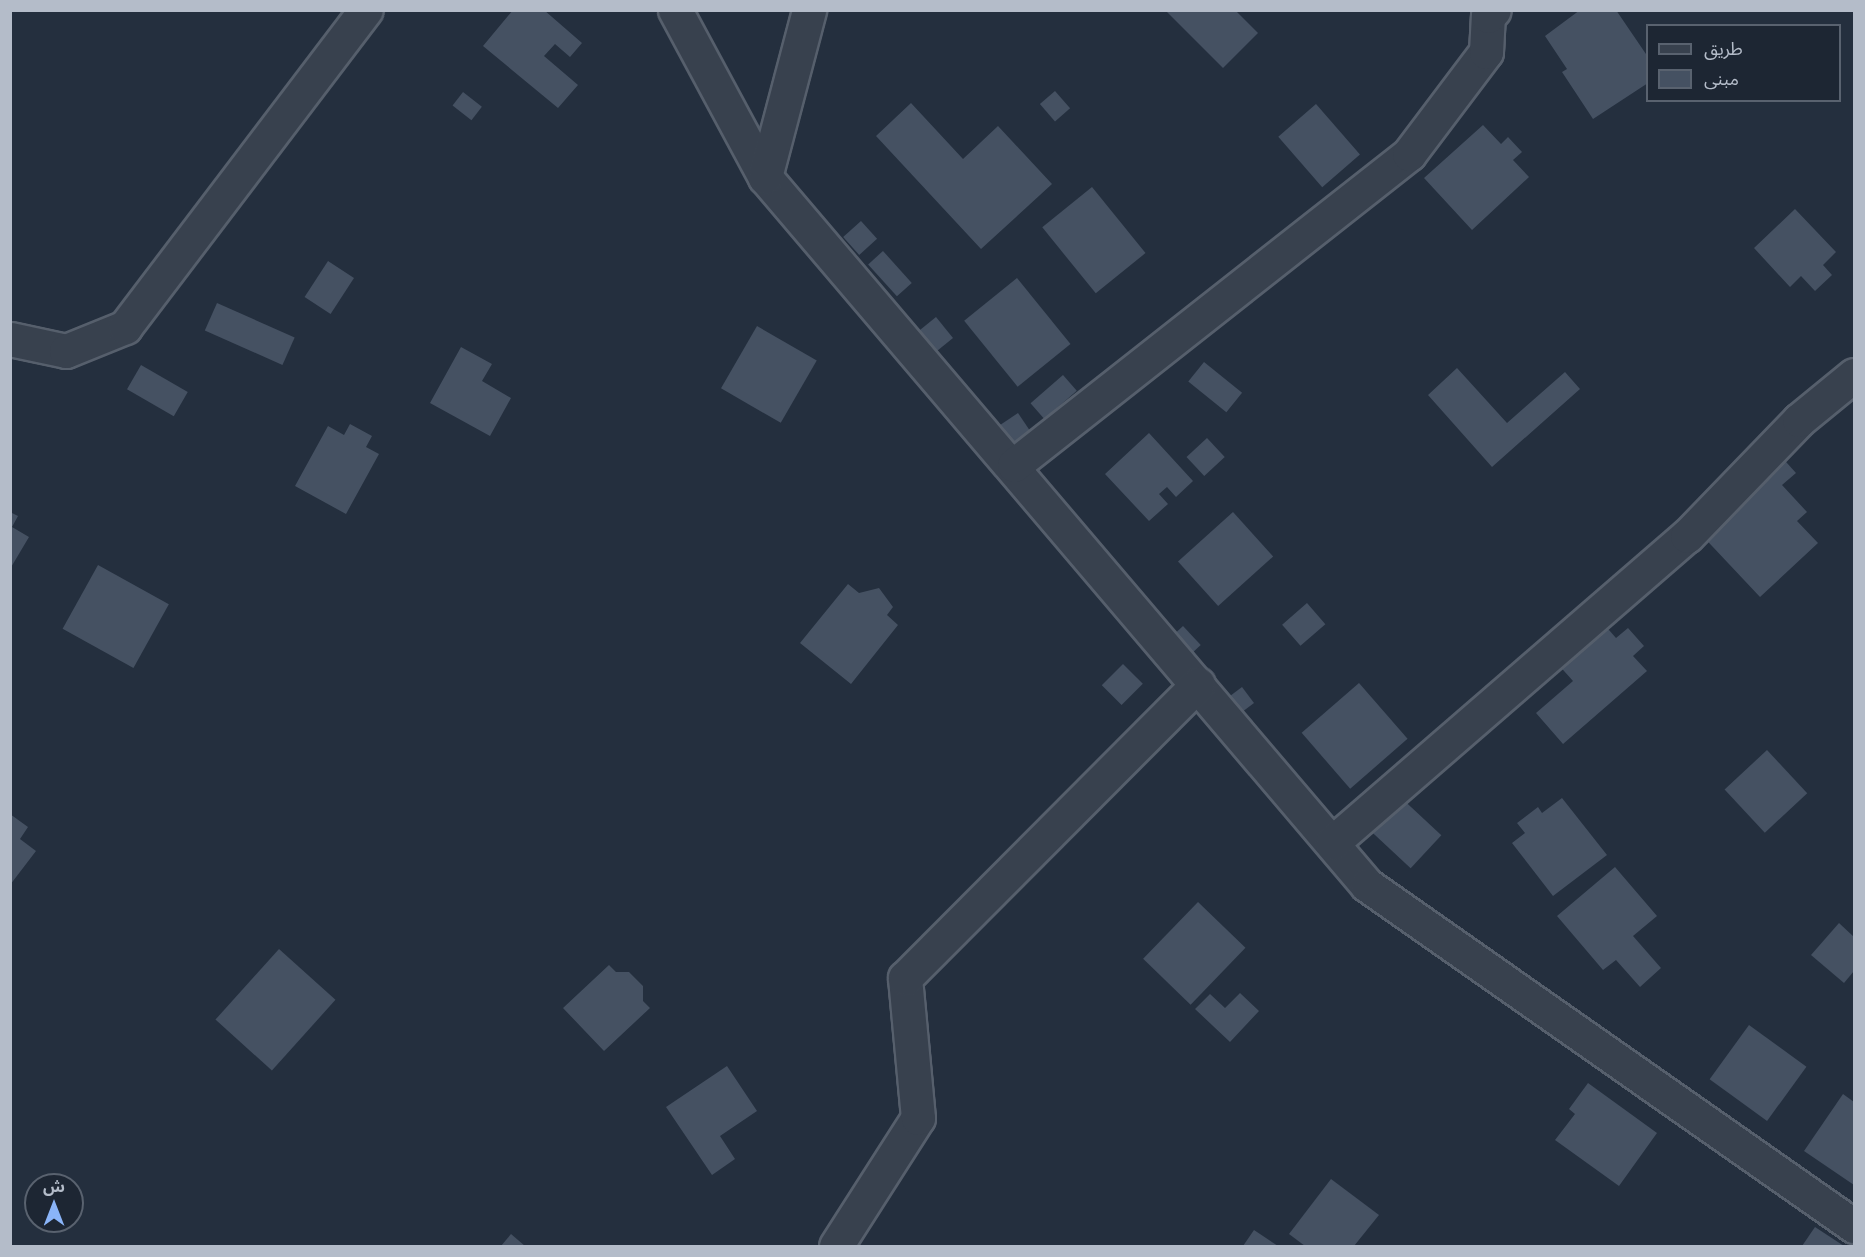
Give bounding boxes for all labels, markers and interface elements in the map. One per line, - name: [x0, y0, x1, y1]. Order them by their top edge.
- legend: [1646, 24, 1841, 102]
- text: طريق: [1704, 38, 1743, 59]
- text: مبنى: [1704, 68, 1739, 89]
- north arrow: [24, 1173, 84, 1233]
- text: ش: [43, 1177, 65, 1196]

